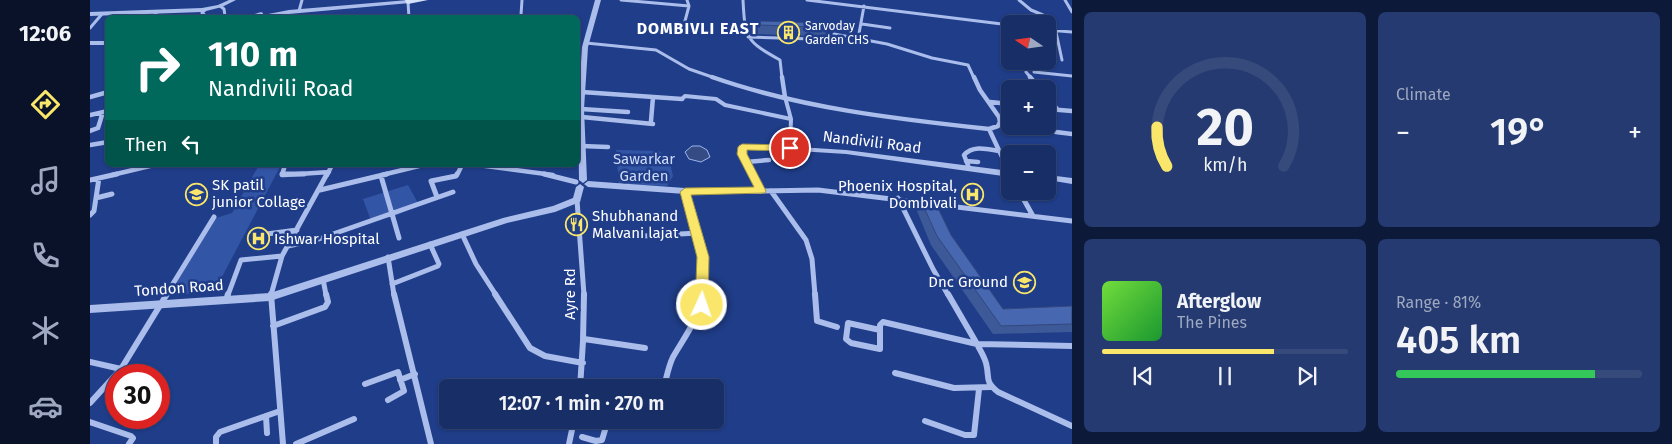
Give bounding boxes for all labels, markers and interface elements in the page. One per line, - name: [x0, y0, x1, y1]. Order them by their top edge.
- north arrow: [1001, 15, 1056, 70]
- map controls: [1001, 15, 1056, 200]
- district label: DOMBIVLI EAST: [637, 19, 759, 38]
- place label: Sarvoday Garden CHS: [805, 19, 869, 47]
- text: 12:06: [19, 20, 71, 47]
- building icon: Sarvoday Garden CHS: [777, 21, 801, 45]
- text: 110 m: [208, 33, 298, 75]
- icon: right: [125, 35, 190, 100]
- text: Nandivili Road: [208, 75, 354, 102]
- button: +: [1001, 80, 1056, 135]
- text: Climate: [1396, 85, 1451, 104]
- icon: directions: [28, 87, 63, 122]
- text: 20: [1196, 96, 1254, 159]
- text: 19°: [1490, 109, 1548, 155]
- text: −: [1396, 116, 1410, 149]
- text: +: [1628, 116, 1642, 149]
- pin: [769, 127, 811, 169]
- street label: Nandivili Road: [822, 127, 922, 157]
- icon: left: [177, 130, 205, 158]
- text: Then: [125, 133, 167, 156]
- icon: arrive: [776, 134, 804, 162]
- button: −: [1001, 145, 1056, 200]
- park label: Sawarkar Garden: [613, 150, 675, 185]
- text: km/h: [1203, 154, 1247, 176]
- icon: music: [28, 163, 63, 198]
- place label: SK patil junior Collage: [211, 176, 306, 211]
- place label: Phoenix Hospital, Dombivali: [838, 177, 957, 212]
- school or university icon: SK patil junior Collage: [184, 182, 208, 206]
- hospital icon: Phoenix Hospital, Dombivali: [961, 183, 985, 207]
- place label: Shubhanand Malvani lajat: [592, 207, 679, 242]
- restaurant icon: Shubhanand Malvani lajat: [564, 213, 588, 237]
- hospital icon: Ishwar Hospital: [246, 227, 270, 251]
- place label: Ishwar Hospital: [274, 230, 380, 248]
- icon: phone: [28, 238, 63, 273]
- street label: Ayre Rd: [561, 268, 579, 320]
- school or university icon: Dnc Ground: [1012, 270, 1036, 294]
- place label: Dnc Ground: [928, 273, 1008, 291]
- street label: Tondon Road: [134, 276, 224, 300]
- position arrow: [675, 278, 727, 330]
- text: Afterglow: [1177, 290, 1261, 313]
- text: Range · 81%: [1396, 293, 1481, 312]
- icon: climate: [28, 313, 63, 348]
- text: The Pines: [1177, 313, 1247, 332]
- text: 405 km: [1396, 317, 1521, 363]
- icon: previous: [1129, 362, 1157, 390]
- icon: pause: [1211, 362, 1239, 390]
- icon: next: [1293, 362, 1321, 390]
- speed limit sign: 30: [105, 364, 170, 429]
- icon: car: [28, 389, 63, 424]
- text: 12:07 · 1 min · 270 m: [499, 392, 664, 415]

